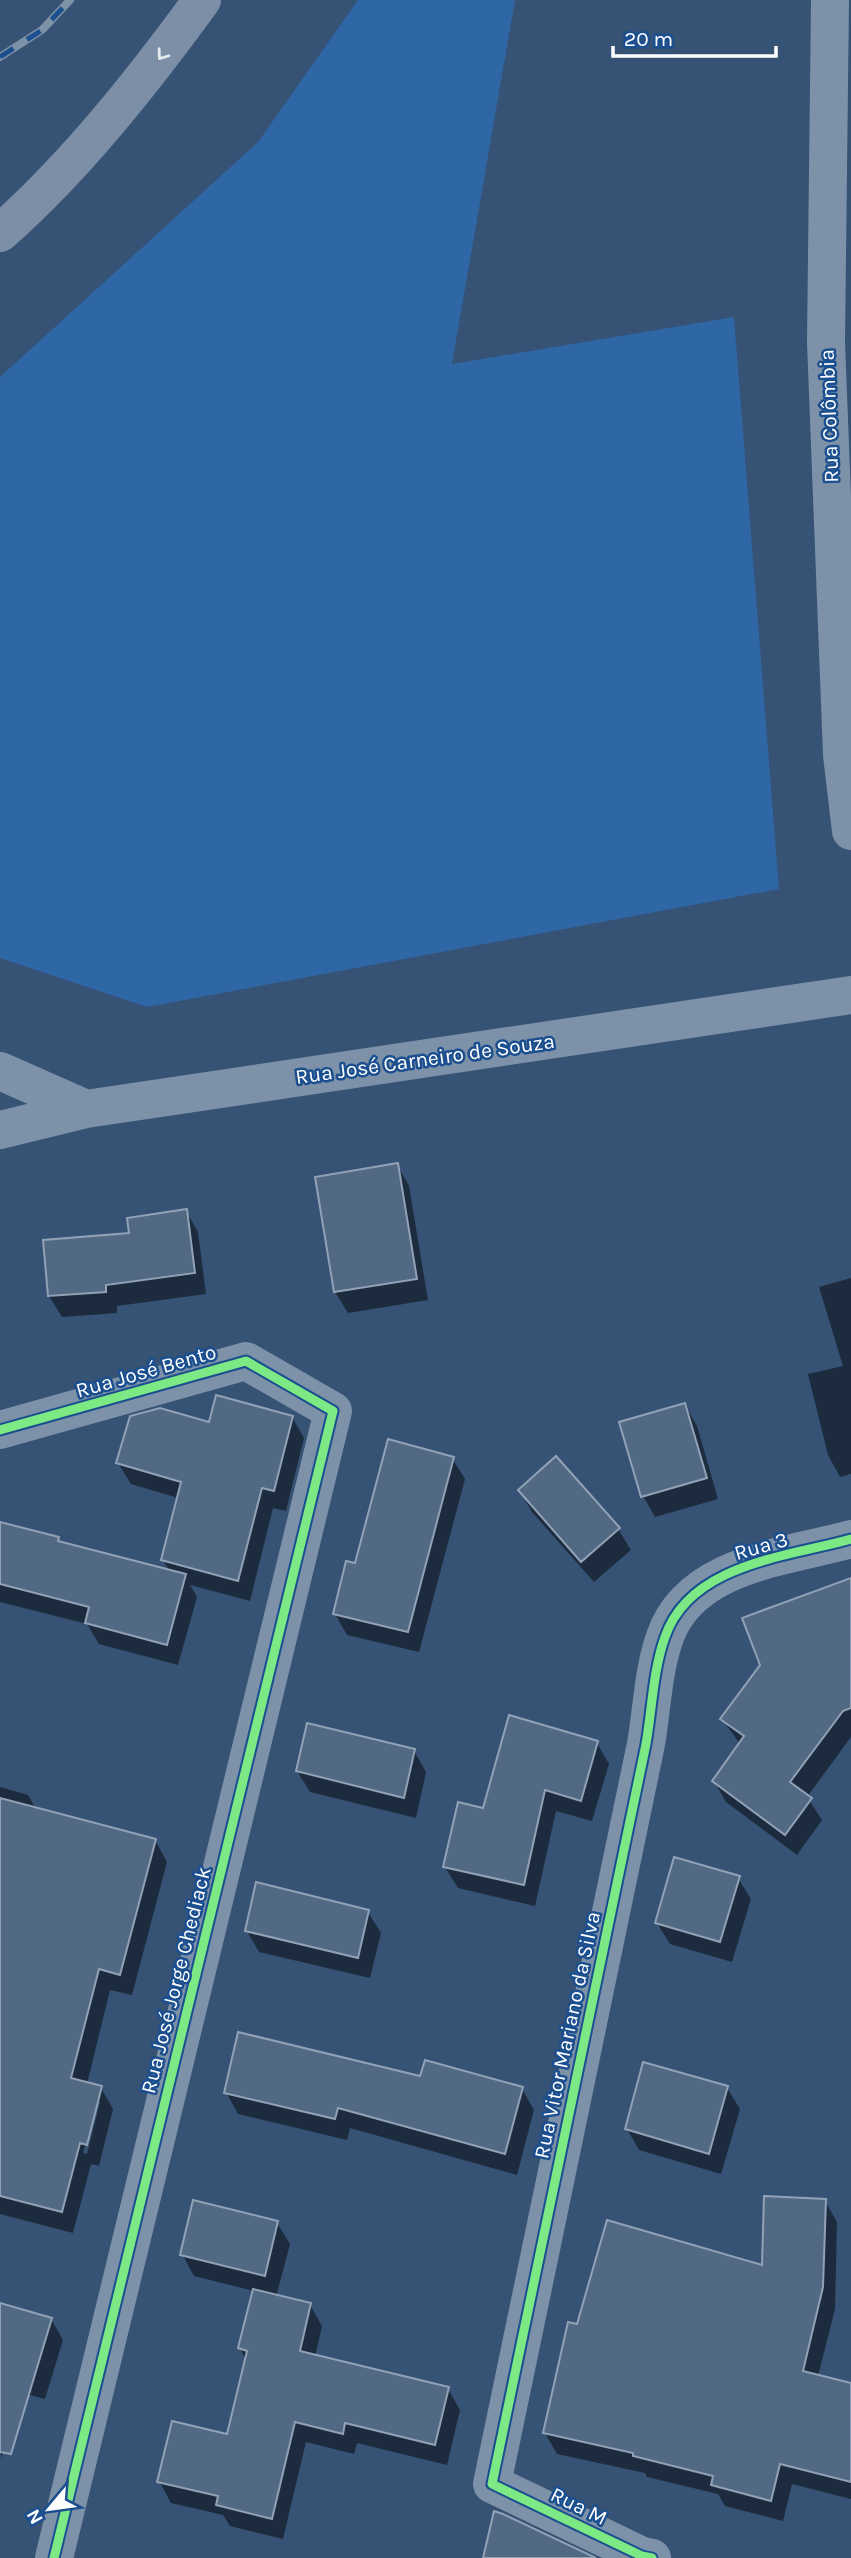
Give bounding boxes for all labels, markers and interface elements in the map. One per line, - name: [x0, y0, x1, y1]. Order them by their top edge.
- scale bar: [613, 14, 776, 58]
- text: 20 m: [624, 27, 673, 51]
- one-way arrow: [157, 47, 170, 60]
- street label: Rua Colômbia: [815, 349, 843, 483]
- street label: Rua José Carneiro de Souza: [294, 1029, 556, 1089]
- street label: Rua José Bento: [73, 1340, 219, 1402]
- street label: Rua 3: [731, 1527, 791, 1565]
- street label: Rua José Jorge Chediack: [136, 1864, 216, 2096]
- street label: Rua Vitor Mariano da Silva: [529, 1909, 605, 2161]
- north arrow: [14, 2474, 84, 2544]
- street label: Rua M: [547, 2482, 611, 2530]
- text: N: [22, 2505, 48, 2528]

